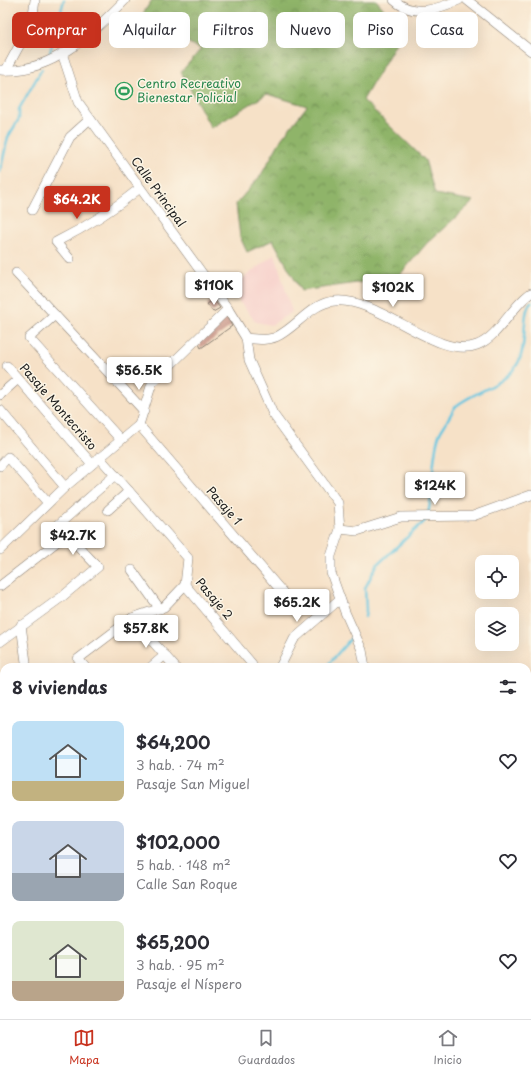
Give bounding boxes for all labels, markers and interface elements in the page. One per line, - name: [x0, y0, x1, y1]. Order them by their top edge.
- chip: Comprar: [12, 12, 101, 48]
- chip: Alquilar: [109, 12, 190, 48]
- chip: Filtros: [198, 12, 268, 48]
- chip: Nuevo: [276, 12, 345, 48]
- chip: Piso: [353, 12, 408, 48]
- chip: Casa: [416, 12, 478, 48]
- place label: Centro Recreativo Bienestar Policial: [137, 74, 241, 106]
- sports icon: Centro Recreativo Bienestar Policial: [114, 81, 134, 101]
- street label: Calle Principal: [127, 153, 190, 230]
- pin: $64.2K: [44, 186, 110, 220]
- text: $64.2K: [53, 189, 101, 208]
- pin: $110K: [186, 272, 242, 306]
- pin: $102K: [365, 274, 421, 308]
- text: $110K: [194, 275, 234, 294]
- text: $102K: [372, 277, 414, 296]
- pin: $56.5K: [106, 357, 172, 391]
- street label: Pasaje Montecristo: [16, 359, 102, 454]
- text: $56.5K: [116, 360, 162, 379]
- pin: $124K: [407, 472, 463, 506]
- text: $124K: [414, 475, 456, 494]
- street label: Pasaje 1: [203, 482, 247, 529]
- pin: $42.7K: [40, 522, 106, 556]
- text: $42.7K: [50, 525, 96, 544]
- map controls: [475, 555, 519, 651]
- button: locate: [475, 555, 519, 599]
- street label: Pasaje 2: [192, 574, 238, 623]
- pin: $65.2K: [264, 589, 330, 623]
- text: $65.2K: [273, 592, 321, 611]
- button: layers: [475, 607, 519, 651]
- pin: $57.8K: [113, 615, 179, 649]
- text: $57.8K: [123, 618, 169, 637]
- text: 8 viviendas: [12, 674, 107, 700]
- icon: filters: [497, 676, 519, 698]
- text: $64,200: [136, 729, 210, 755]
- icon: home: [44, 737, 92, 785]
- icon: heart: [497, 750, 519, 772]
- text: 3 hab. · 74 m²: [136, 755, 225, 774]
- text: Pasaje San Miguel: [136, 774, 250, 793]
- text: $102,000: [136, 829, 220, 855]
- icon: home: [44, 837, 92, 885]
- icon: heart: [497, 850, 519, 872]
- text: 5 hab. · 148 m²: [136, 855, 231, 874]
- text: Calle San Roque: [136, 874, 238, 893]
- text: $65,200: [136, 929, 210, 955]
- icon: home: [44, 937, 92, 985]
- icon: heart: [497, 950, 519, 972]
- text: 3 hab. · 95 m²: [136, 955, 225, 974]
- text: Pasaje el Níspero: [136, 974, 242, 993]
- tab: Mapa: [69, 1027, 99, 1068]
- tab: Guardados: [238, 1027, 295, 1068]
- tab: Inicio: [433, 1027, 462, 1068]

